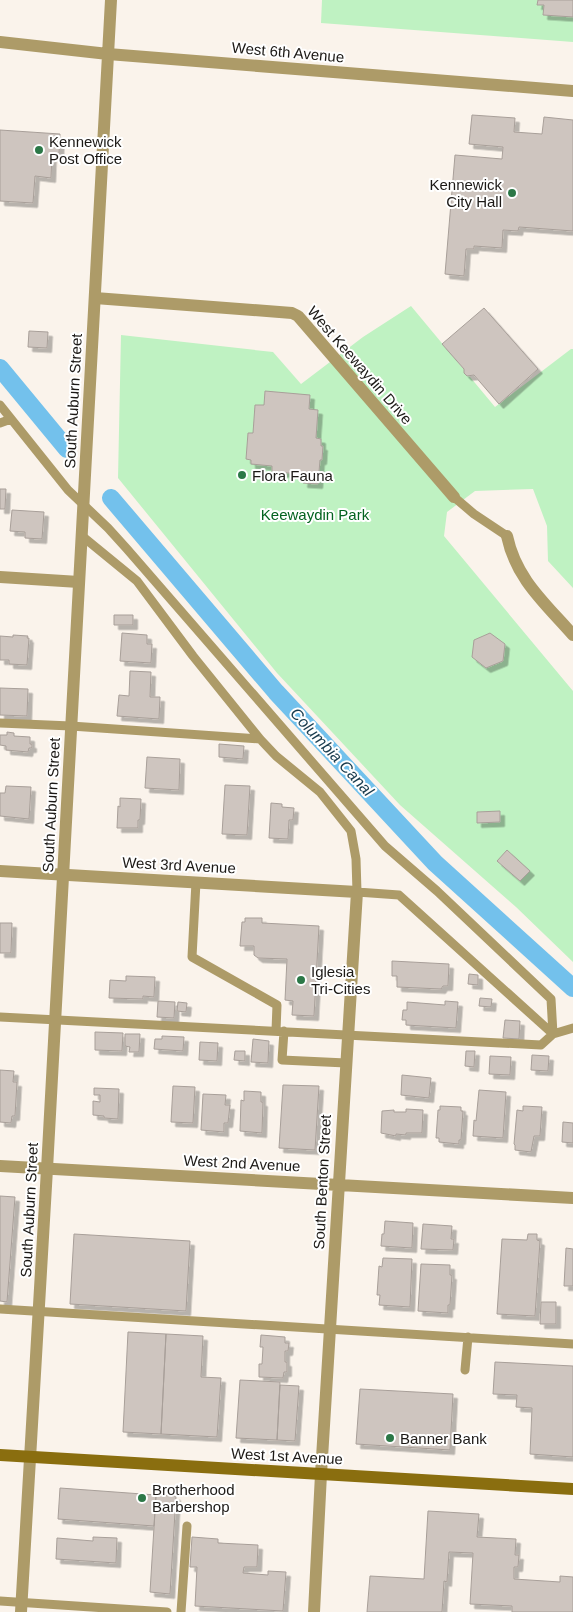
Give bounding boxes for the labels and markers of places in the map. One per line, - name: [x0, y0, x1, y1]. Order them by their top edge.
- place label: Kennewick Post Office: [49, 133, 122, 167]
- marker: Kennewick Post Office: [33, 144, 45, 156]
- place label: Kennewick City Hall: [429, 176, 502, 210]
- marker: Kennewick City Hall: [506, 187, 518, 199]
- place label: Flora Fauna: [252, 467, 334, 484]
- marker: Flora Fauna: [236, 469, 248, 481]
- place label: Iglesia Tri-Cities: [311, 963, 370, 997]
- marker: Iglesia Tri-Cities: [295, 974, 307, 986]
- place label: Banner Bank: [400, 1430, 487, 1447]
- marker: Banner Bank: [384, 1432, 396, 1444]
- place label: Brotherhood Barbershop: [152, 1481, 235, 1515]
- marker: Brotherhood Barbershop: [136, 1492, 148, 1504]

